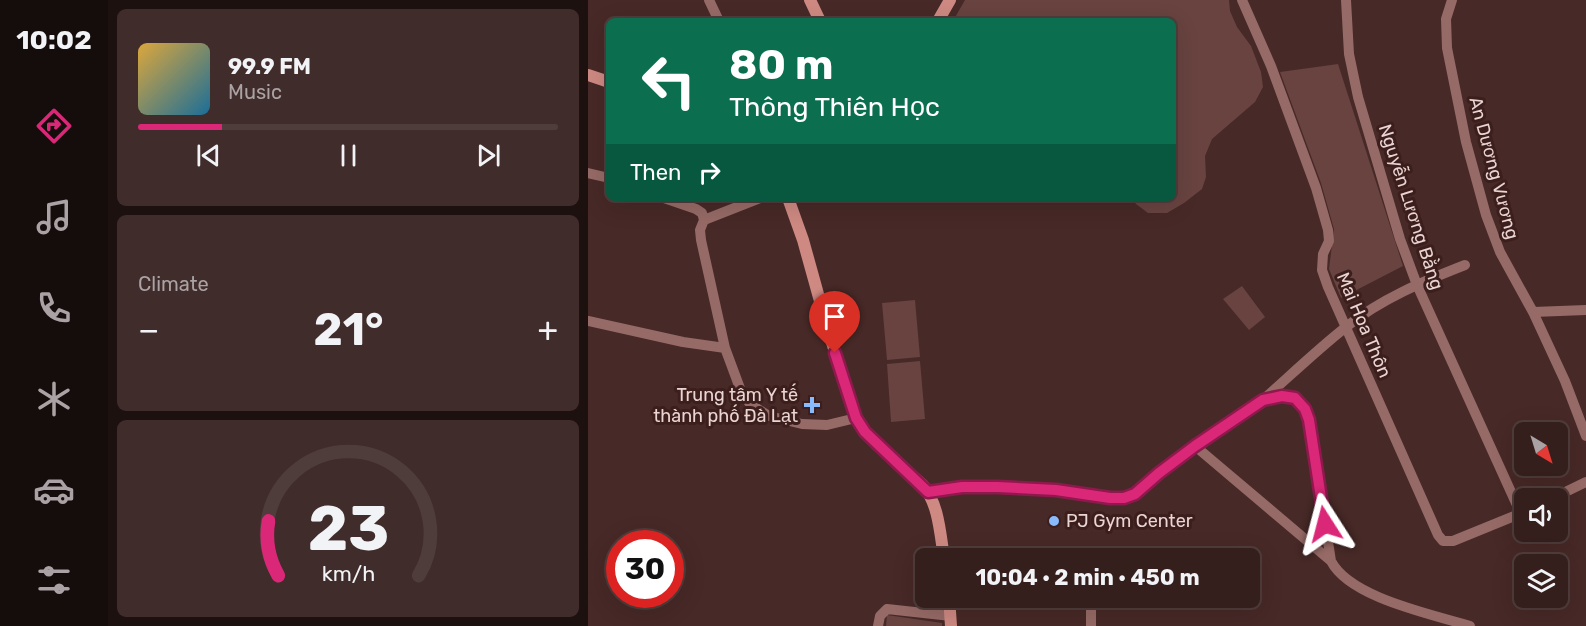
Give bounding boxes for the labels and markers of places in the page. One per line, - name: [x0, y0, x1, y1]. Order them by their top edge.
- pin: [809, 291, 860, 353]
- place label: Trung tâm Y tế thành phố Đà Lạt: [653, 383, 798, 427]
- marker: Trung tâm Y tế thành phố Đà Lạt: [803, 396, 821, 414]
- place label: PJ Gym Center: [1066, 510, 1193, 532]
- marker: PJ Gym Center: [1047, 514, 1061, 528]

